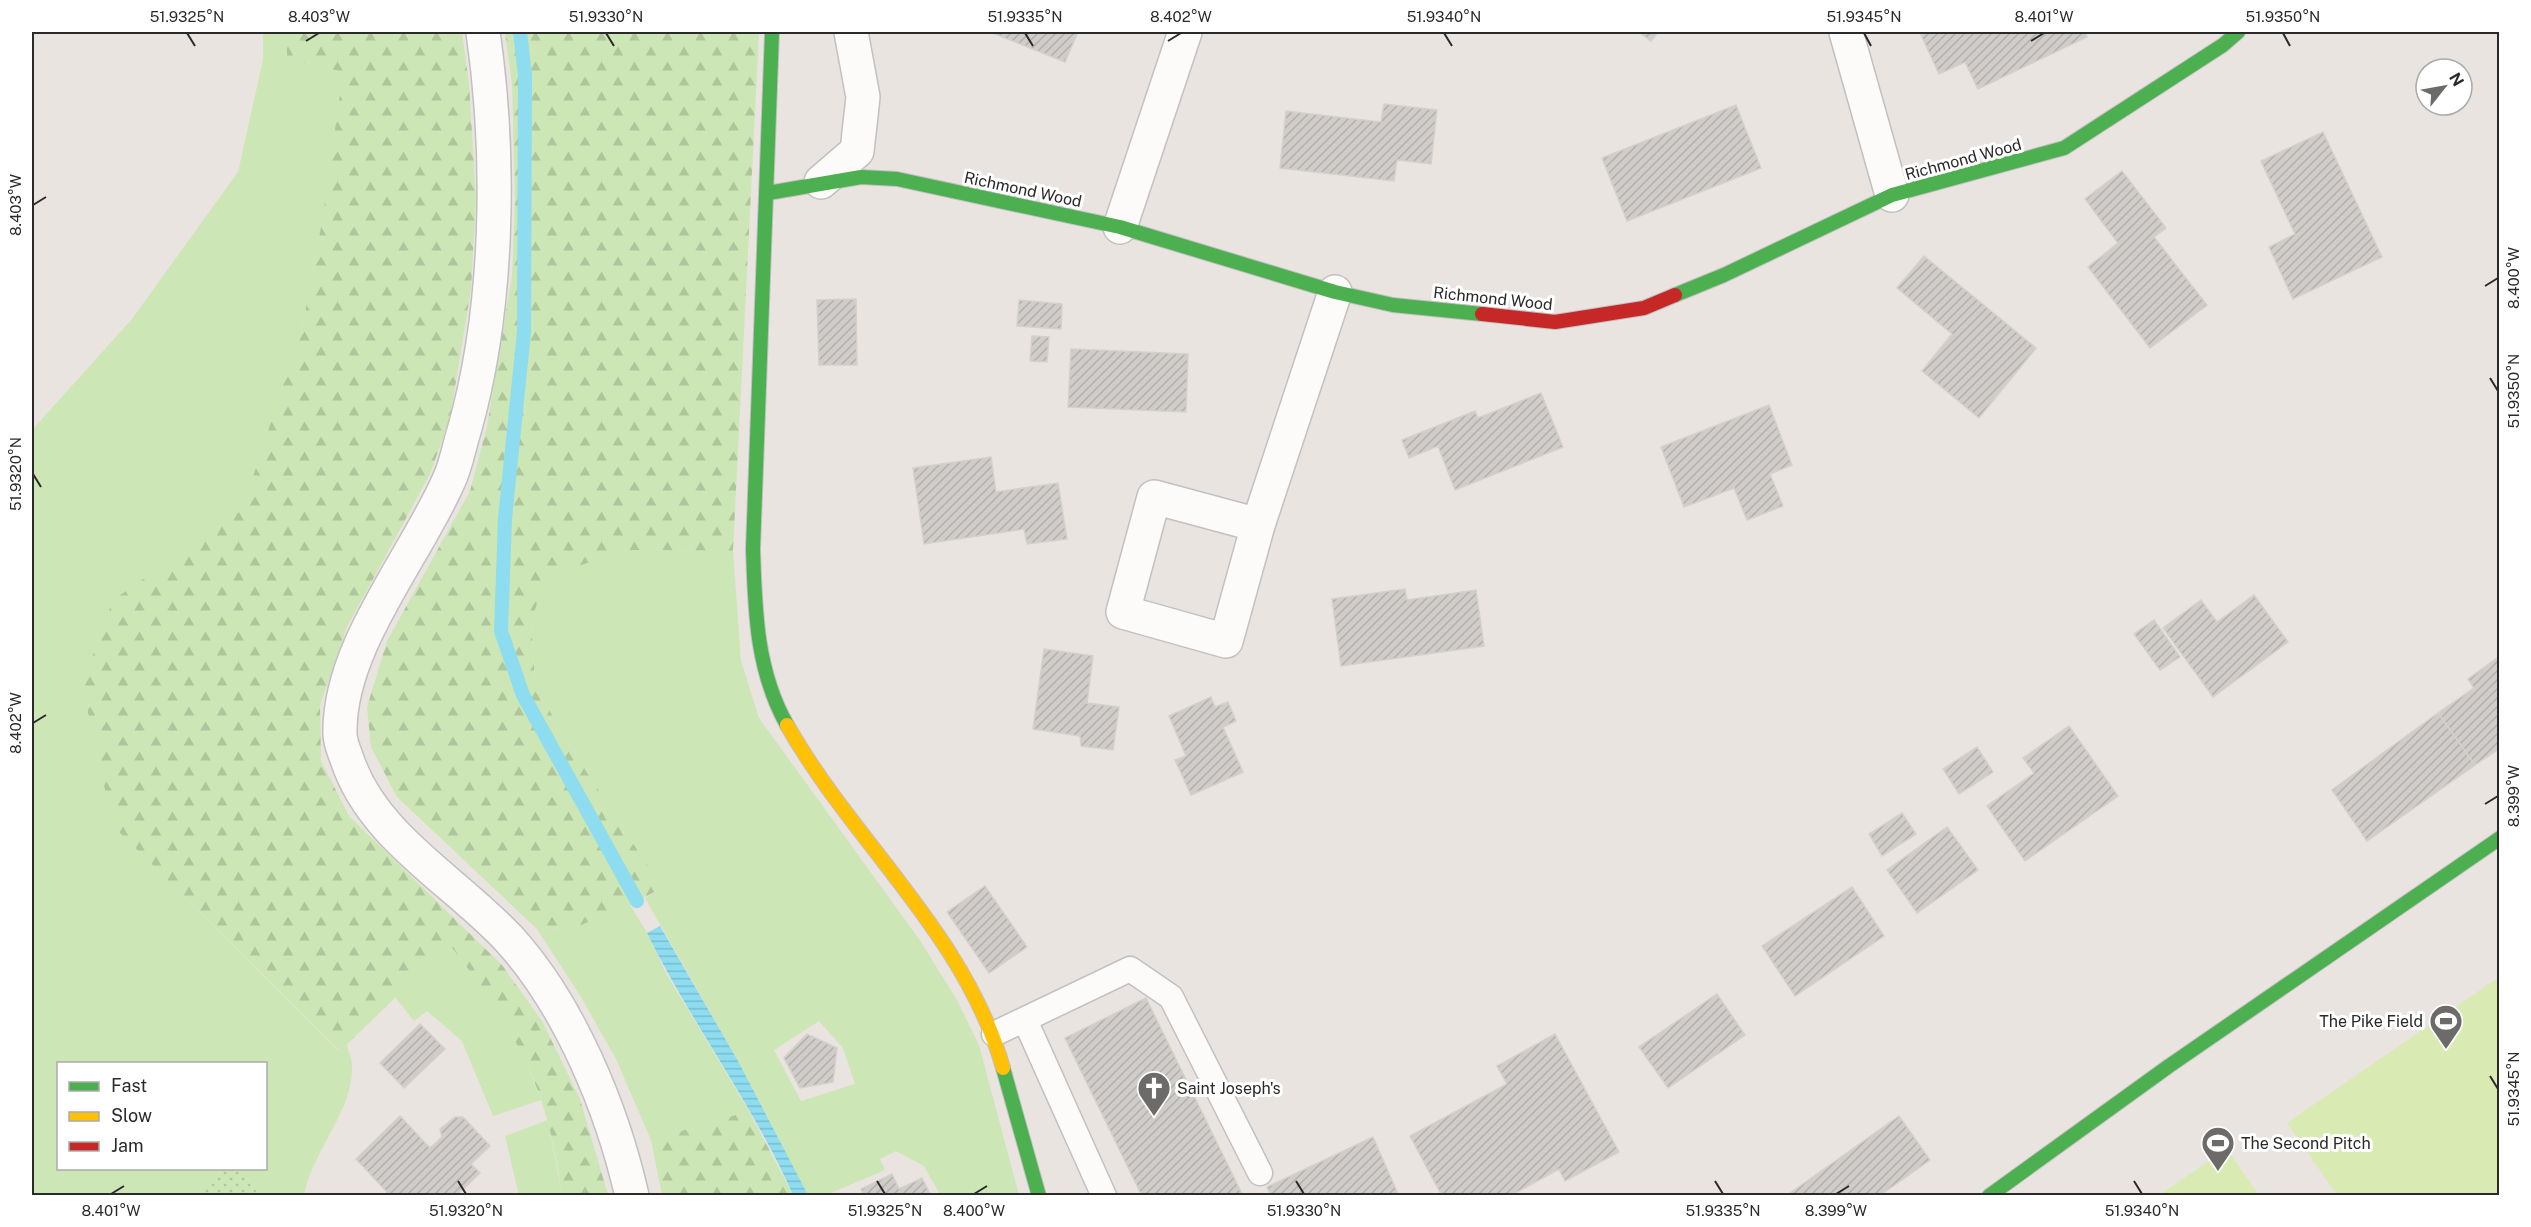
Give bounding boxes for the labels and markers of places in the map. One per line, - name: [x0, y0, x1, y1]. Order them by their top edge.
- sports icon: The Pike Field: [2428, 1003, 2464, 1050]
- place label: The Pike Field: [2319, 1012, 2423, 1031]
- church icon: Saint Joseph's: [1136, 1070, 1172, 1117]
- place label: Saint Joseph's: [1177, 1079, 1281, 1098]
- sports icon: The Second Pitch: [2200, 1125, 2236, 1172]
- place label: The Second Pitch: [2241, 1134, 2371, 1153]

